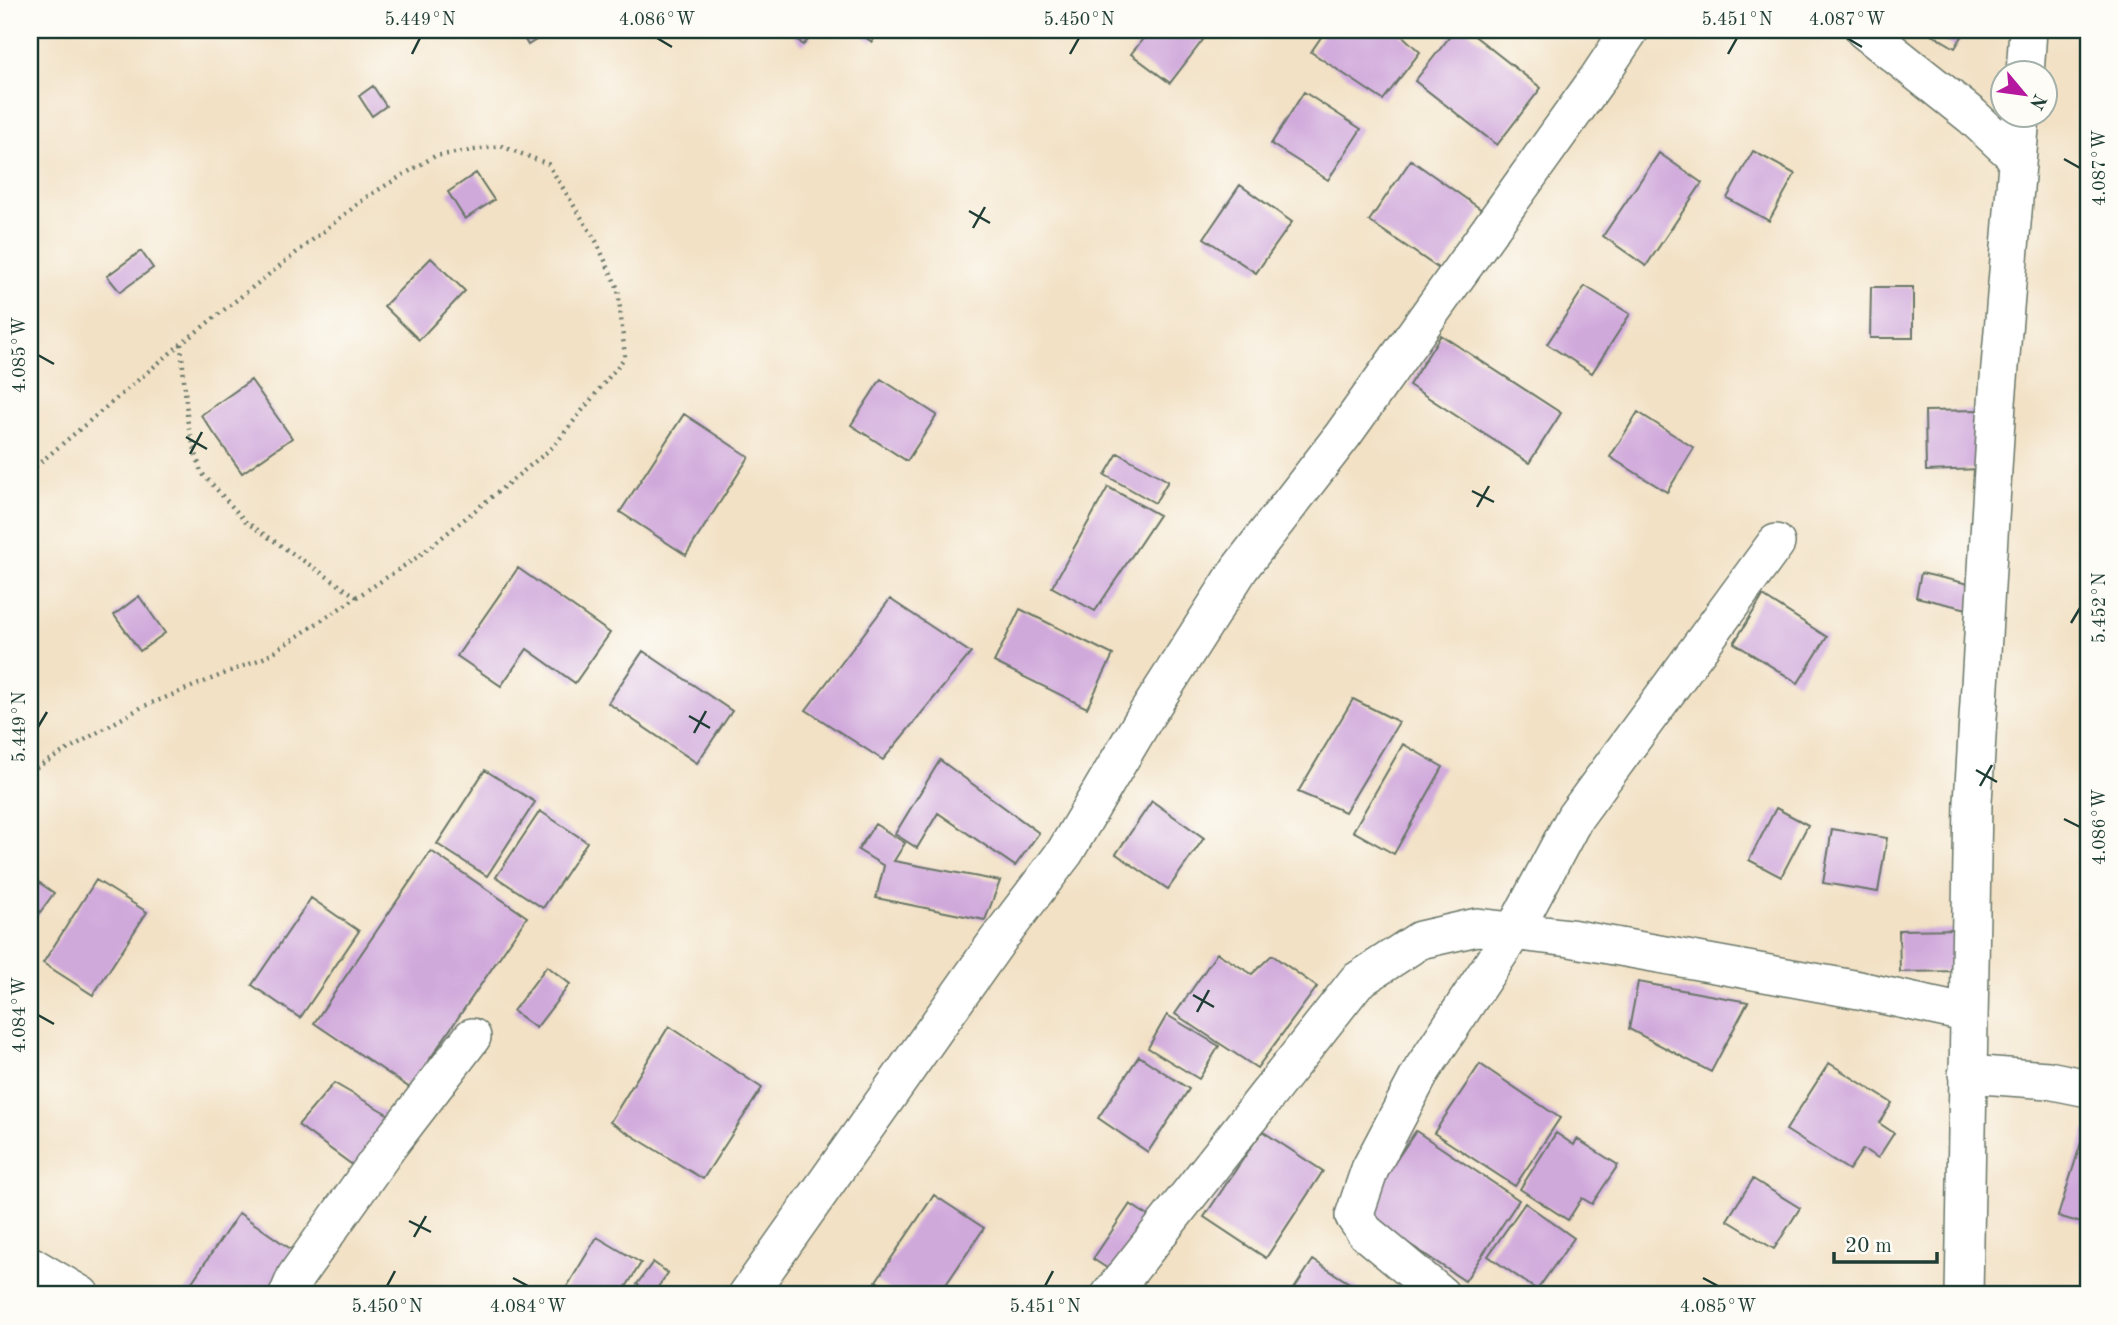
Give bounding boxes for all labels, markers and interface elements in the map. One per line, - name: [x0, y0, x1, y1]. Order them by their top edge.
- text: 5.449°N: [384, 11, 456, 29]
- text: 4.086°W: [619, 11, 695, 29]
- text: 5.450°N: [1043, 11, 1115, 29]
- text: 5.451°N: [1701, 11, 1773, 29]
- text: 4.087°W: [1809, 11, 1885, 29]
- north arrow: [1988, 60, 2058, 130]
- text: N: [2025, 90, 2049, 112]
- text: 4.087°W: [2091, 130, 2109, 206]
- text: 4.085°W: [11, 317, 29, 393]
- text: 5.452°N: [2091, 572, 2109, 644]
- text: 5.449°N: [11, 691, 29, 763]
- text: 4.086°W: [2091, 789, 2109, 865]
- text: 4.084°W: [11, 977, 29, 1053]
- scale bar: [1834, 1220, 1938, 1264]
- text: 20 m: [1845, 1236, 1892, 1257]
- text: 5.450°N: [351, 1298, 423, 1316]
- text: 4.084°W: [490, 1298, 566, 1316]
- text: 5.451°N: [1009, 1298, 1081, 1316]
- text: 4.085°W: [1680, 1298, 1756, 1316]

